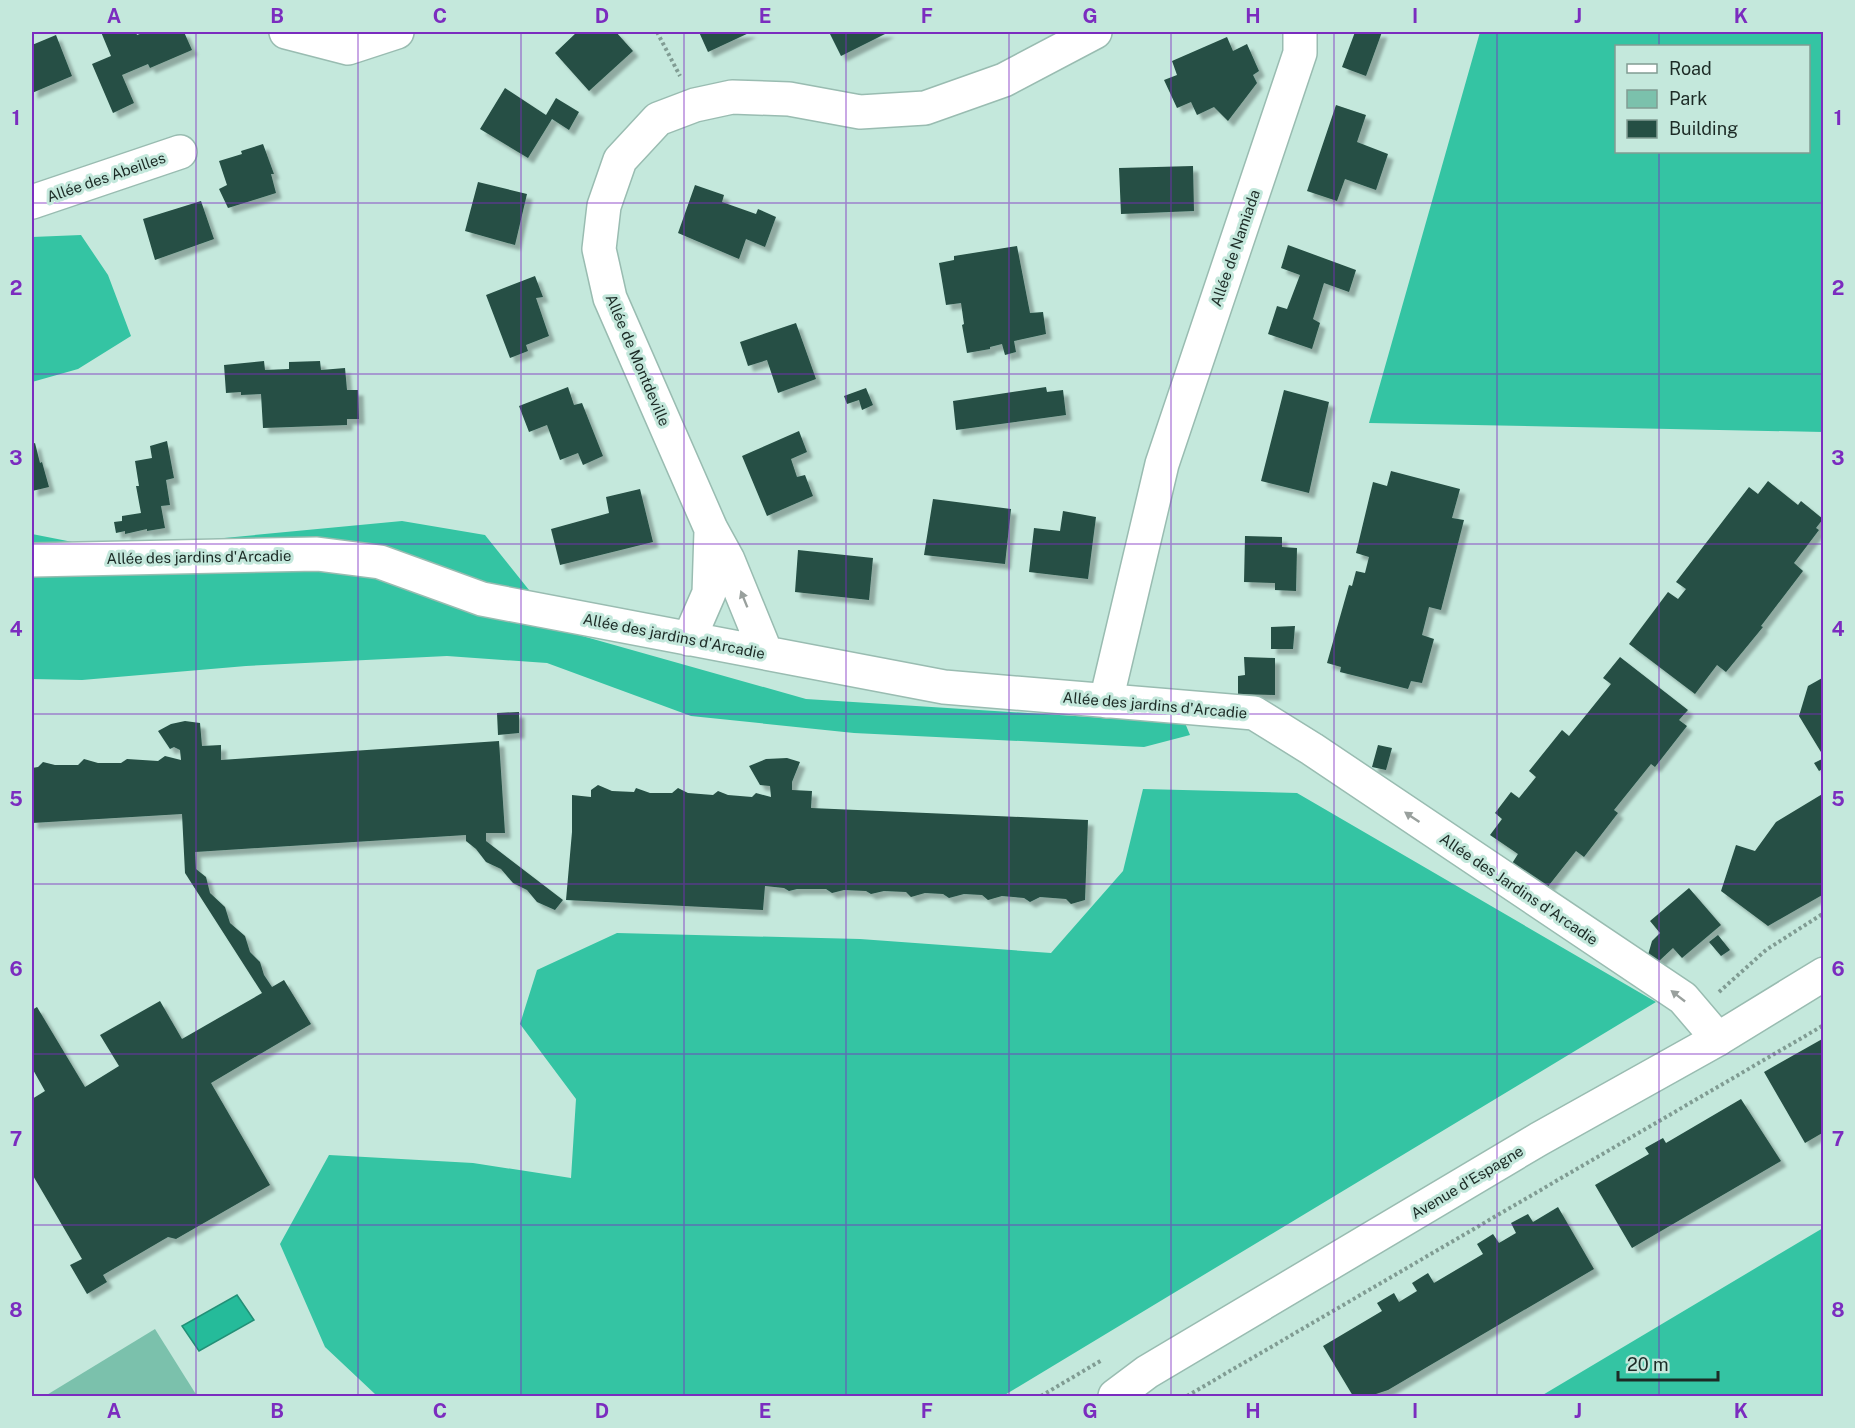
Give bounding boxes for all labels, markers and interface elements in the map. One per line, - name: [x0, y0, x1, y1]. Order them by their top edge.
- text: A: [107, 4, 121, 28]
- text: B: [270, 4, 284, 28]
- text: C: [433, 4, 447, 28]
- text: D: [595, 4, 609, 28]
- text: E: [759, 4, 771, 28]
- text: F: [921, 4, 933, 28]
- text: G: [1082, 4, 1098, 28]
- text: H: [1245, 4, 1261, 28]
- text: I: [1412, 4, 1418, 28]
- text: J: [1574, 4, 1582, 28]
- text: K: [1734, 4, 1748, 28]
- legend: [1615, 45, 1810, 153]
- text: Road: [1669, 58, 1712, 79]
- text: Park: [1669, 88, 1707, 109]
- text: 1: [12, 106, 20, 130]
- text: 1: [1834, 106, 1842, 130]
- text: Building: [1669, 118, 1738, 139]
- street label: Allée des Abeilles: [44, 149, 168, 205]
- street label: Allée de Namiada: [1207, 187, 1263, 309]
- text: 2: [10, 276, 22, 300]
- text: 2: [1832, 276, 1844, 300]
- street label: Allée de Montdeville: [602, 291, 674, 429]
- text: 3: [9, 446, 23, 470]
- text: 3: [1831, 446, 1845, 470]
- street label: Allée des jardins d'Arcadie: [106, 547, 292, 567]
- one-way arrow: [739, 590, 748, 608]
- street label: Allée des jardins d'Arcadie: [582, 610, 766, 662]
- text: 4: [9, 617, 23, 641]
- text: 4: [1831, 617, 1845, 641]
- street label: Allée des jardins d'Arcadie: [1062, 688, 1248, 722]
- text: 5: [9, 787, 23, 811]
- text: 5: [1831, 787, 1845, 811]
- one-way arrow: [1404, 811, 1420, 822]
- street label: Allée des Jardins d'Arcadie: [1437, 830, 1601, 948]
- text: 6: [9, 957, 23, 981]
- text: 6: [1831, 957, 1845, 981]
- one-way arrow: [1670, 990, 1686, 1002]
- text: 7: [10, 1127, 22, 1151]
- text: 7: [1832, 1127, 1844, 1151]
- street label: Avenue d'Espagne: [1408, 1142, 1526, 1222]
- text: 8: [9, 1298, 23, 1322]
- text: 8: [1831, 1298, 1845, 1322]
- scale bar: [1618, 1344, 1718, 1382]
- text: 20 m: [1627, 1354, 1669, 1375]
- text: A: [107, 1399, 121, 1423]
- text: B: [270, 1399, 284, 1423]
- text: C: [433, 1399, 447, 1423]
- text: D: [595, 1399, 609, 1423]
- text: E: [759, 1399, 771, 1423]
- text: F: [921, 1399, 933, 1423]
- text: G: [1082, 1399, 1098, 1423]
- text: H: [1245, 1399, 1261, 1423]
- text: I: [1412, 1399, 1418, 1423]
- text: J: [1574, 1399, 1582, 1423]
- text: K: [1734, 1399, 1748, 1423]

